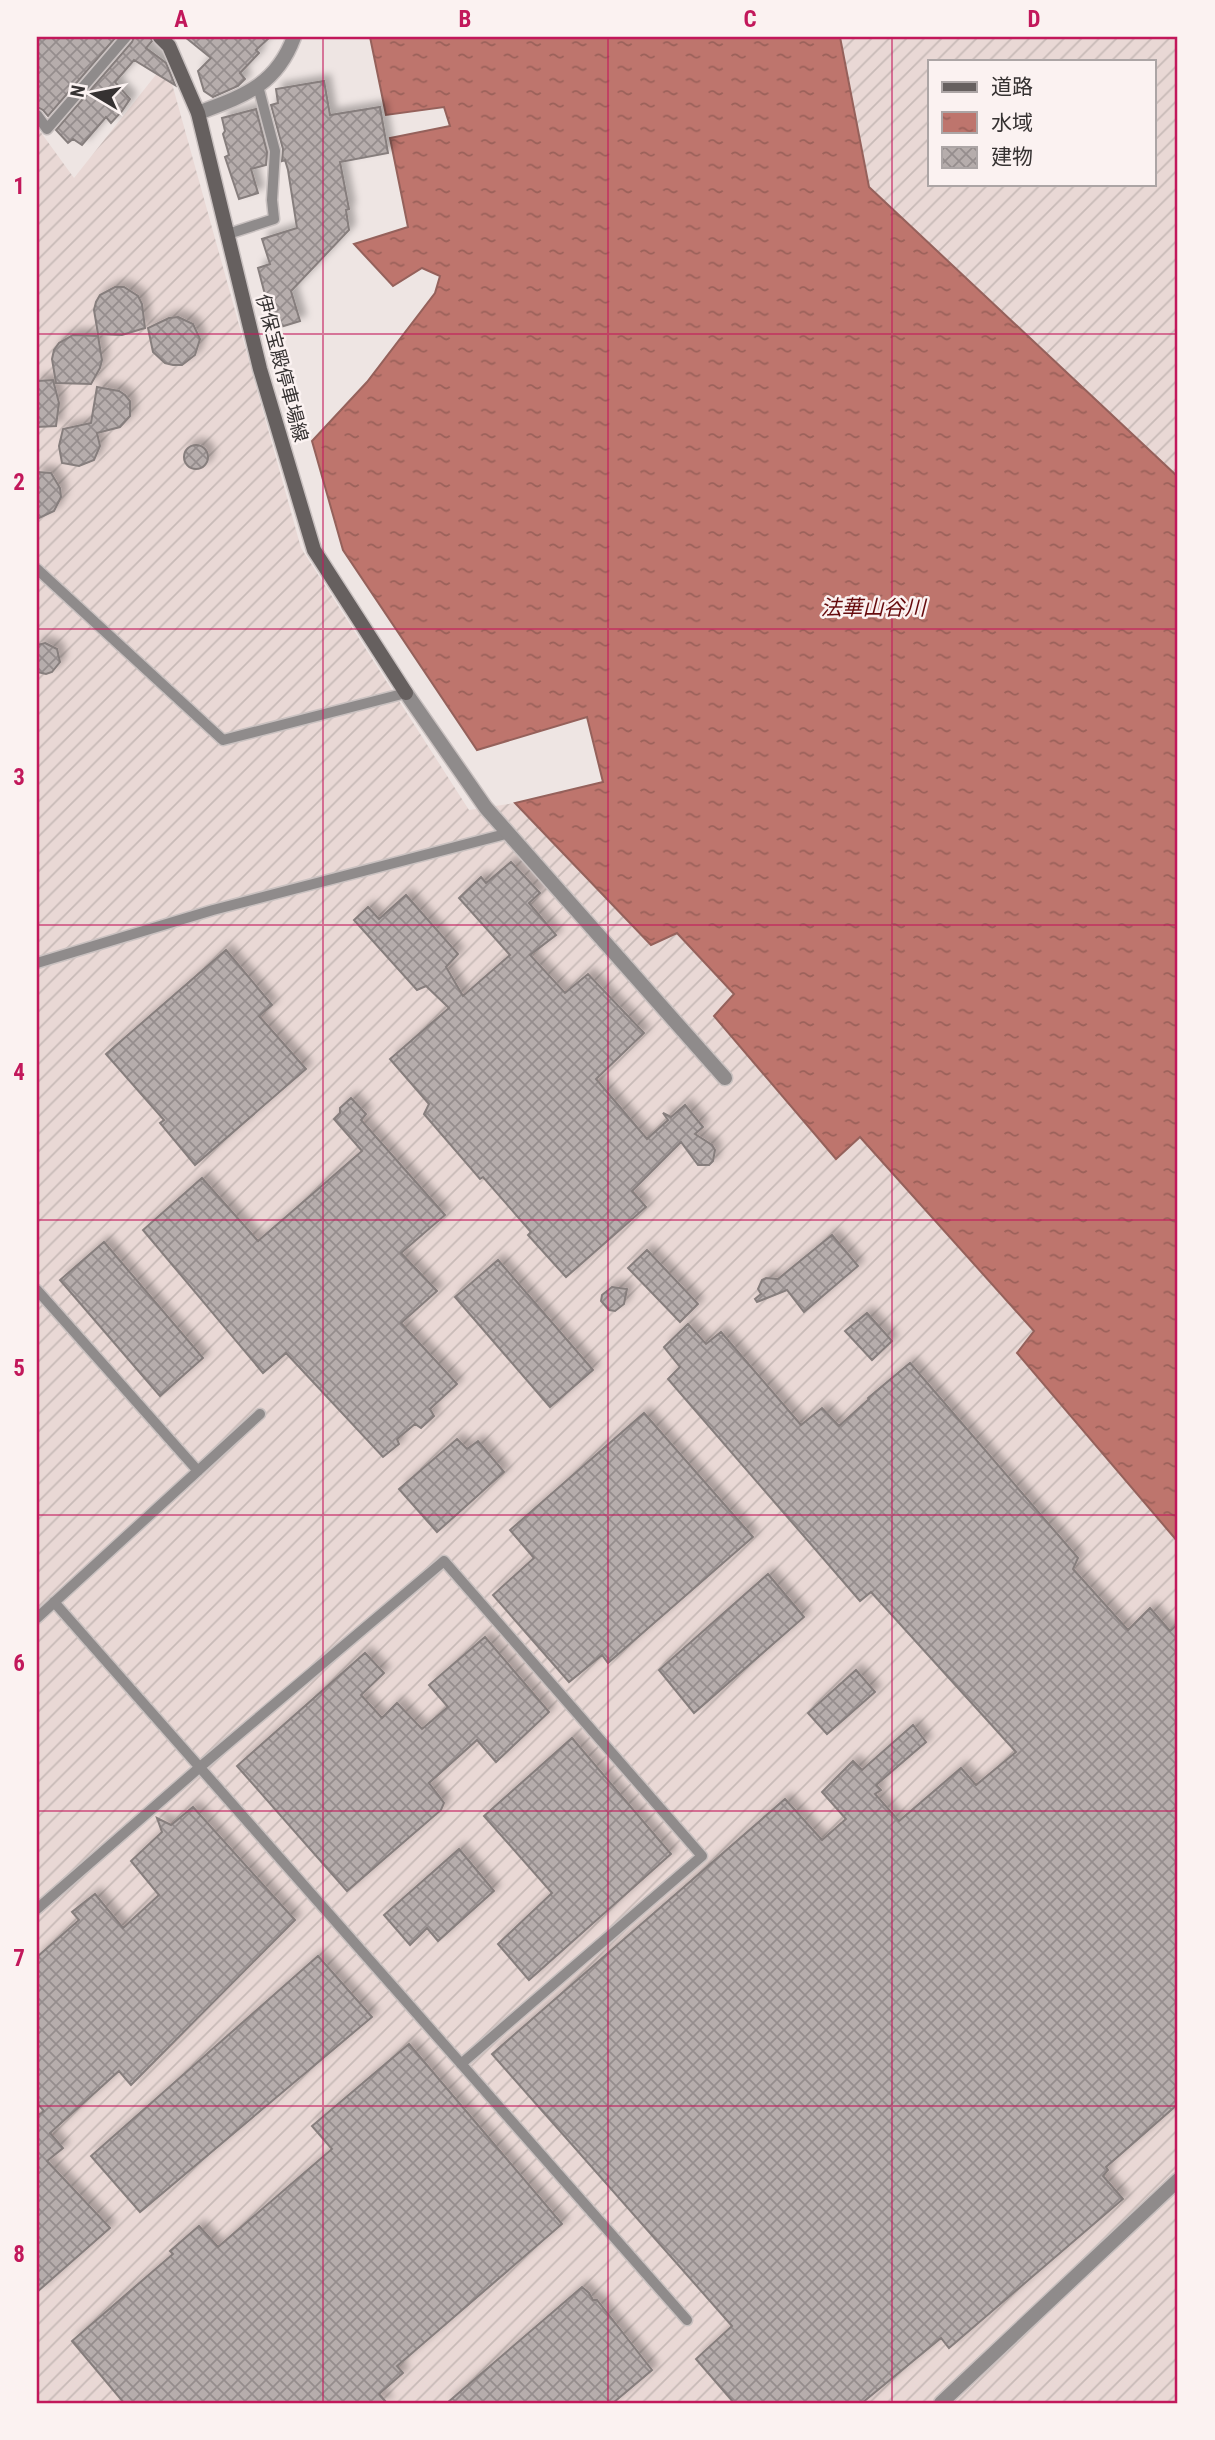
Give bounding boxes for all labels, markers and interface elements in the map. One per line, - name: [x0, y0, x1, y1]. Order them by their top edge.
- text: A: [174, 6, 188, 33]
- text: B: [459, 6, 471, 33]
- text: C: [743, 6, 757, 33]
- text: D: [1028, 6, 1041, 33]
- north arrow: [60, 60, 130, 130]
- legend: [928, 60, 1156, 186]
- text: 道路: [991, 75, 1033, 99]
- text: N: [65, 83, 90, 99]
- text: 水域: [991, 111, 1033, 135]
- text: 建物: [991, 145, 1033, 169]
- text: 1: [13, 173, 25, 200]
- street label: 伊保宝殿停車場線: [251, 292, 313, 444]
- text: 2: [13, 469, 25, 496]
- water label: 法華山谷川: [821, 596, 927, 620]
- text: 3: [13, 764, 25, 791]
- text: 4: [13, 1059, 25, 1086]
- text: 5: [13, 1355, 25, 1382]
- text: 6: [13, 1650, 25, 1677]
- text: 7: [13, 1945, 25, 1972]
- text: 8: [13, 2241, 25, 2268]

